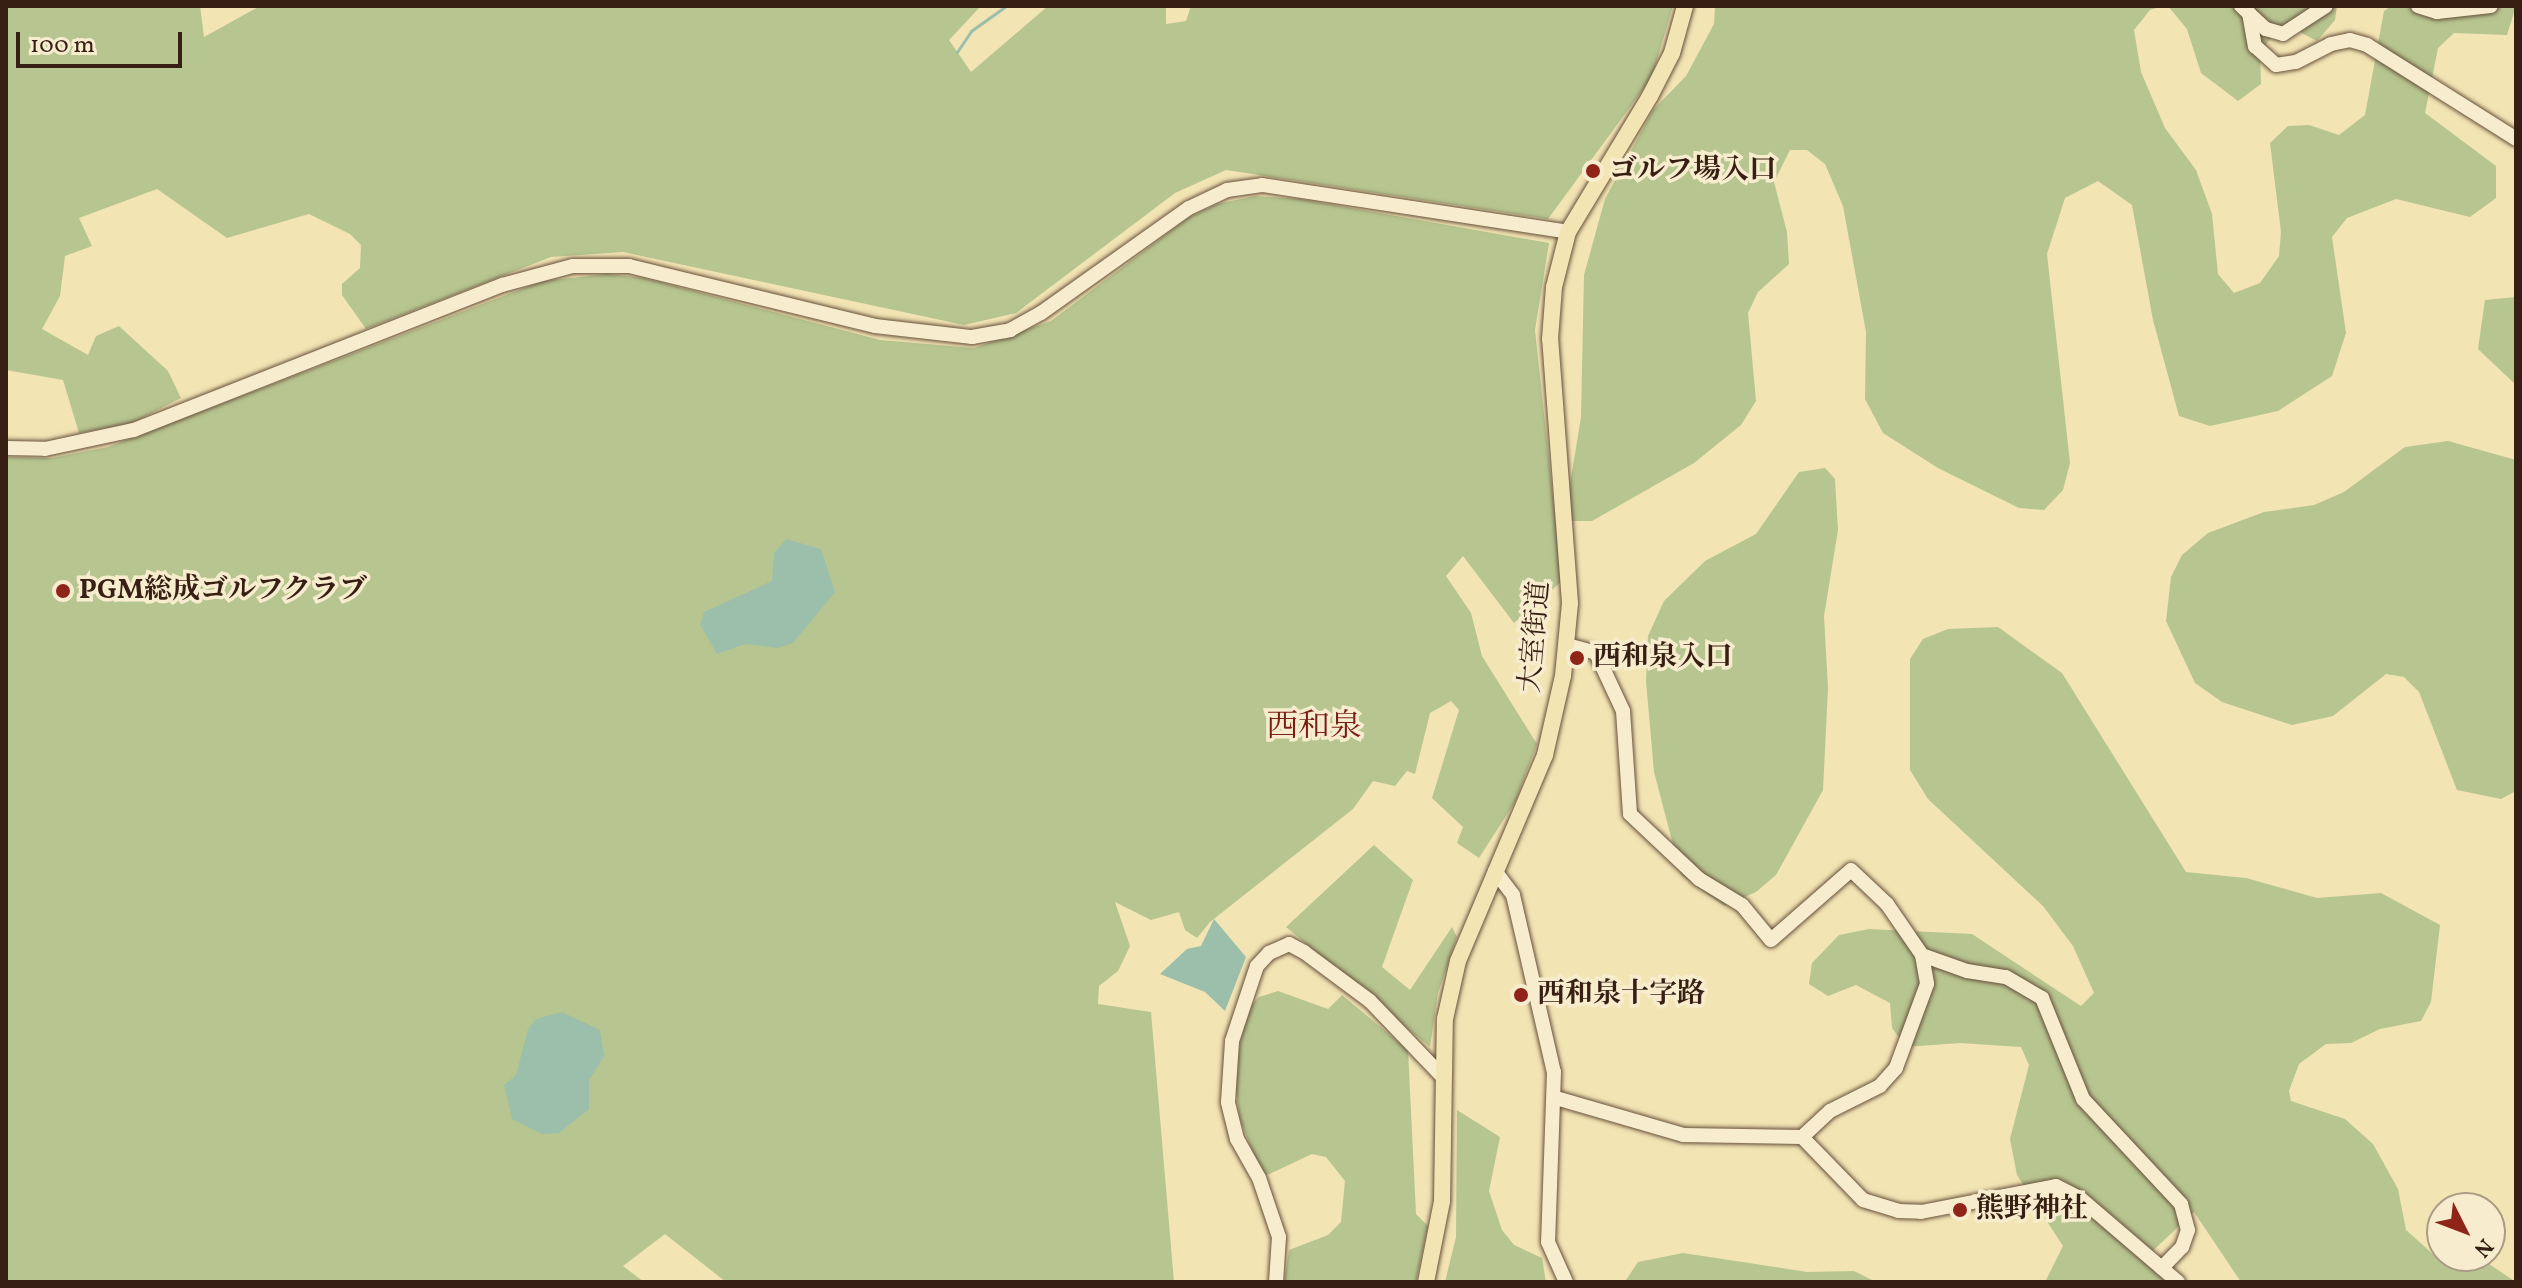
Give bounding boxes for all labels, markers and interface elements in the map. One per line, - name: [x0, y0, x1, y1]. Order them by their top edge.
- scale bar: [20, 16, 186, 66]
- text: 100 m: [30, 29, 95, 63]
- place label: ゴルフ場入口: [1609, 154, 1777, 188]
- marker: ゴルフ場入口: [1584, 162, 1602, 180]
- place label: PGM総成ゴルフクラブ: [79, 574, 368, 608]
- street label: 大室街道: [1514, 580, 1558, 694]
- marker: PGM総成ゴルフクラブ: [54, 582, 72, 600]
- place label: 西和泉入口: [1593, 641, 1733, 675]
- marker: 西和泉入口: [1568, 649, 1586, 667]
- district label: 西和泉: [1266, 709, 1362, 747]
- place label: 西和泉十字路: [1537, 978, 1705, 1012]
- marker: 西和泉十字路: [1512, 986, 1530, 1004]
- north arrow: [2426, 1192, 2506, 1272]
- place label: 熊野神社: [1976, 1193, 2088, 1227]
- marker: 熊野神社: [1951, 1201, 1969, 1219]
- text: N: [2466, 1231, 2500, 1263]

